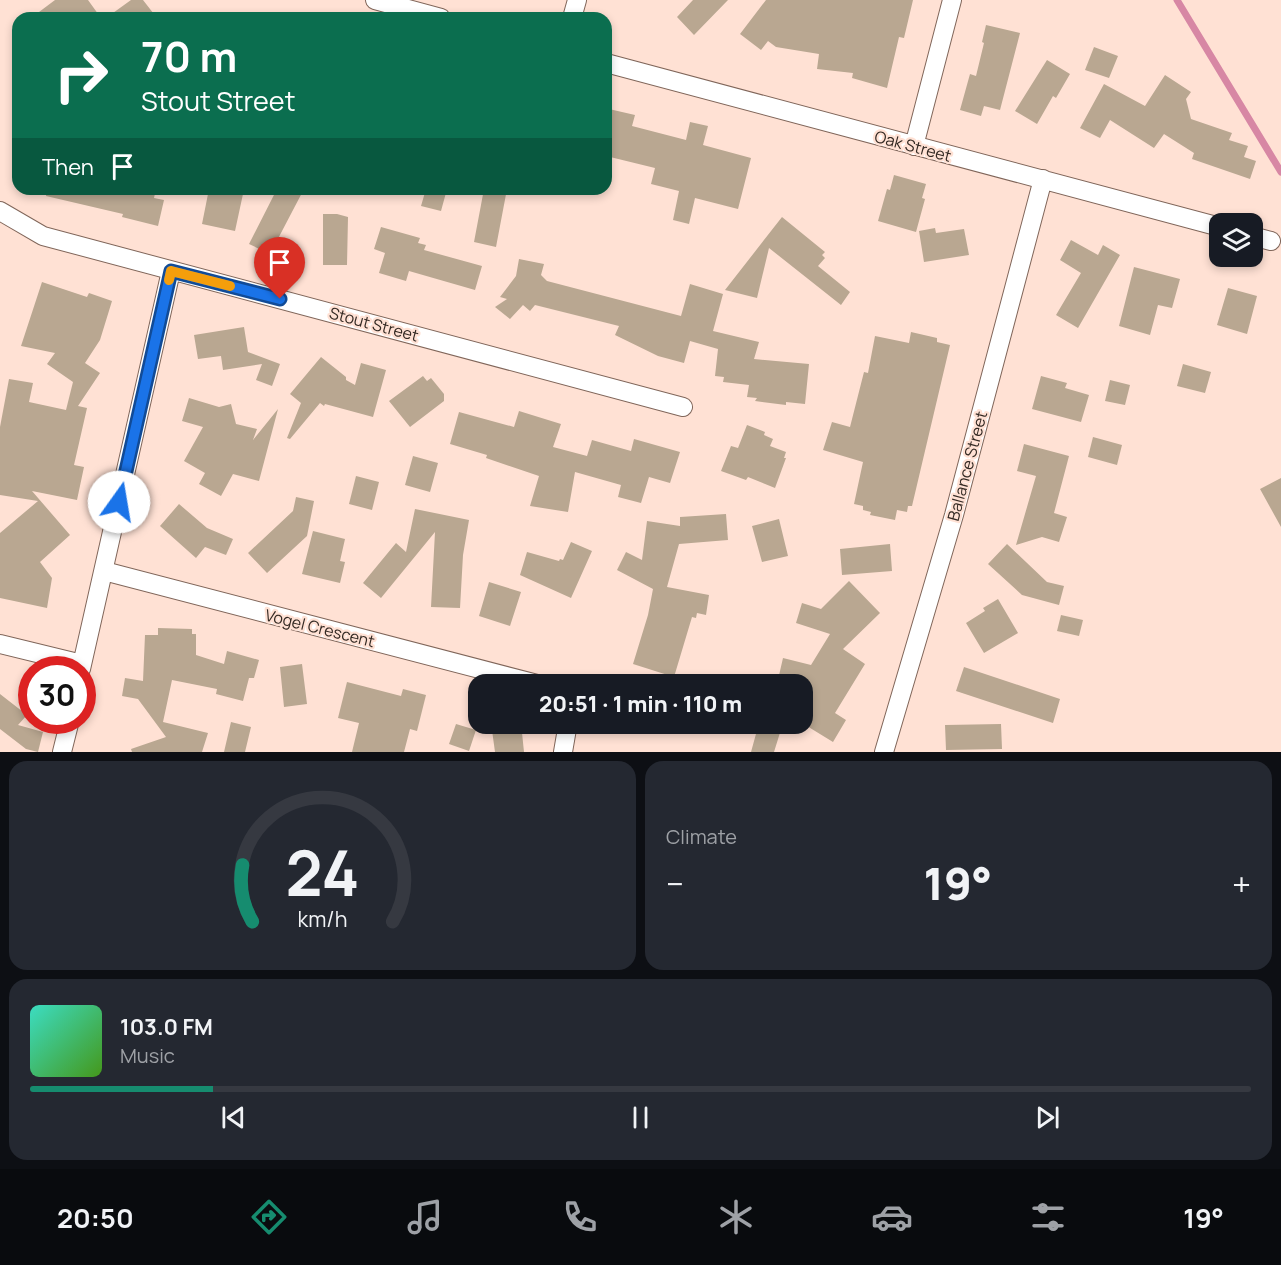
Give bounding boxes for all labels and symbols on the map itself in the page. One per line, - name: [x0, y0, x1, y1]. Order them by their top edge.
- street label: Oak Street: [872, 125, 954, 167]
- pin: [254, 237, 305, 299]
- street label: Stout Street: [327, 302, 421, 346]
- street label: Ballance Street: [942, 409, 992, 523]
- position arrow: [87, 470, 151, 534]
- street label: Vogel Crescent: [263, 604, 377, 652]
- speed limit sign: 30: [18, 656, 96, 734]

